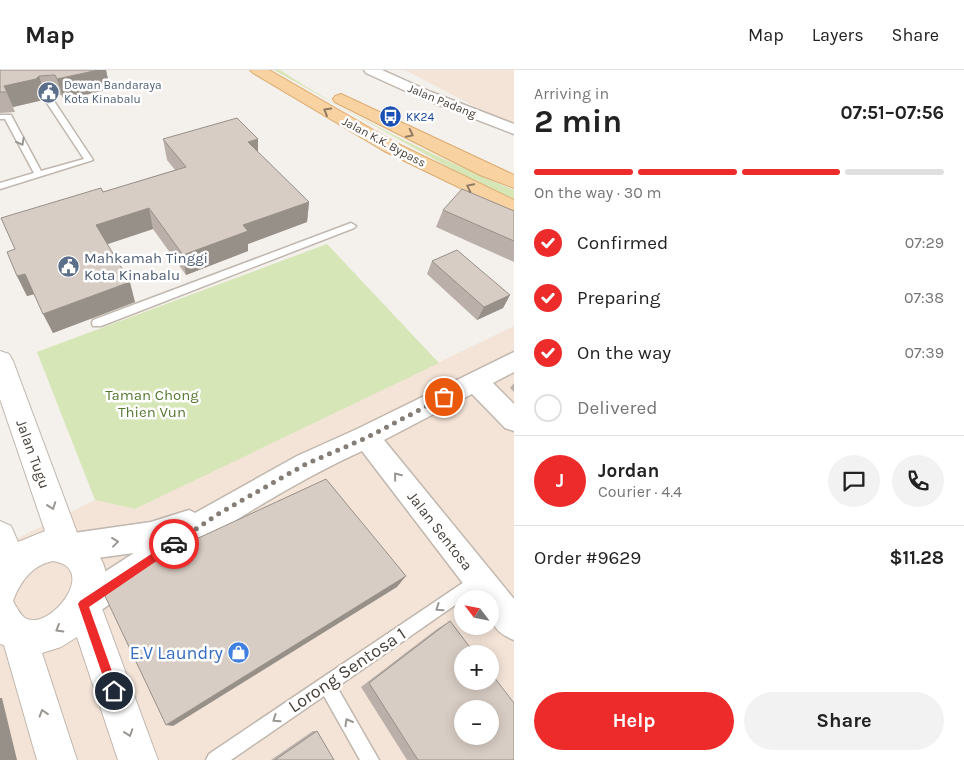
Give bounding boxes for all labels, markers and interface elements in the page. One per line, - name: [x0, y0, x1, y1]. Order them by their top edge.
- text: Map: [25, 21, 75, 49]
- text: Map: [748, 24, 784, 46]
- text: Layers: [812, 24, 864, 46]
- text: Share: [892, 24, 939, 46]
- place label: Dewan Bandaraya Kota Kinabalu: [64, 78, 162, 106]
- public building icon: Dewan Bandaraya Kota Kinabalu: [36, 80, 60, 104]
- street label: Jalan Padang: [406, 81, 478, 121]
- text: Arriving in: [534, 84, 609, 103]
- text: 07:51–07:56: [840, 102, 944, 124]
- text: 2 min: [534, 103, 622, 140]
- bus stop icon: KK24: [378, 105, 402, 129]
- one-way arrow: [323, 107, 332, 117]
- place label: KK24: [406, 110, 435, 124]
- street label: Jalan K.K. Bypass: [340, 114, 428, 170]
- one-way arrow: [405, 128, 414, 138]
- one-way arrow: [15, 137, 25, 146]
- one-way arrow: [466, 183, 475, 193]
- text: On the way · 30 m: [534, 183, 662, 202]
- icon: check: [534, 229, 562, 257]
- text: Confirmed: [577, 232, 668, 254]
- text: 07:29: [905, 233, 944, 252]
- place label: Mahkamah Tinggi Kota Kinabalu: [84, 249, 208, 284]
- public building icon: Mahkamah Tinggi Kota Kinabalu: [56, 255, 80, 279]
- icon: check: [534, 284, 562, 312]
- text: Preparing: [577, 287, 660, 309]
- text: 07:38: [904, 288, 944, 307]
- icon: check: [534, 339, 562, 367]
- text: On the way: [577, 342, 671, 364]
- text: 07:39: [905, 343, 944, 362]
- pin: [423, 376, 465, 418]
- icon: bag: [430, 383, 458, 411]
- park label: Taman Chong Thien Vun: [105, 386, 199, 421]
- text: Delivered: [577, 397, 657, 419]
- street label: Jalan Tugu: [12, 417, 54, 491]
- button: chat: [828, 455, 880, 507]
- button: phone: [892, 455, 944, 507]
- text: Jordan: [598, 460, 659, 482]
- text: J: [556, 470, 564, 492]
- one-way arrow: [394, 473, 402, 482]
- text: Courier · 4.4: [598, 482, 682, 501]
- street label: Jalan Sentosa: [404, 488, 476, 574]
- one-way arrow: [46, 501, 56, 510]
- courier: [149, 519, 199, 569]
- icon: car: [160, 530, 188, 558]
- one-way arrow: [111, 537, 119, 548]
- text: Order #9629: [534, 547, 641, 569]
- text: $11.28: [889, 547, 944, 569]
- north arrow: [454, 590, 499, 635]
- map controls: [454, 590, 499, 745]
- one-way arrow: [435, 602, 445, 611]
- one-way arrow: [55, 623, 64, 633]
- street label: Lorong Sentosa 1: [284, 623, 410, 717]
- shop icon: E.V Laundry: [227, 641, 251, 665]
- place label: E.V Laundry: [130, 642, 224, 664]
- button: +: [454, 645, 499, 690]
- pin: [93, 670, 135, 712]
- icon: home: [100, 677, 128, 705]
- button: Help: [534, 692, 734, 750]
- button: Share: [744, 692, 944, 750]
- button: −: [454, 700, 499, 745]
- one-way arrow: [38, 710, 48, 718]
- one-way arrow: [272, 713, 281, 722]
- one-way arrow: [345, 719, 355, 728]
- one-way arrow: [123, 728, 133, 737]

